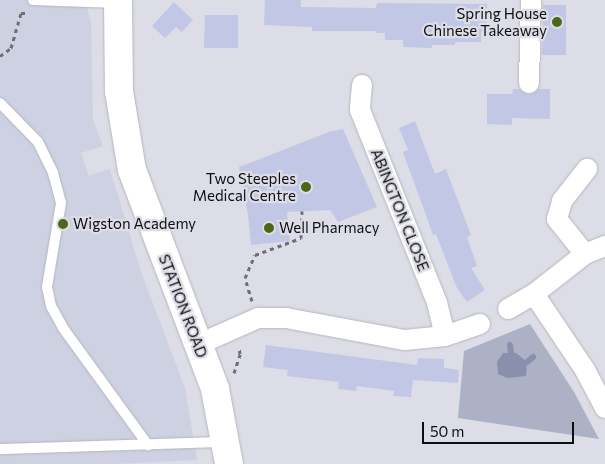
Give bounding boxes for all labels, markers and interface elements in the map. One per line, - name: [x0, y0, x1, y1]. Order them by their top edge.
- place label: Spring House Chinese Takeaway: [423, 4, 547, 39]
- marker: Spring House Chinese Takeaway: [551, 16, 563, 28]
- street label: ABINGTON CLOSE: [367, 146, 433, 274]
- place label: Two Steeples Medical Centre: [193, 169, 296, 204]
- marker: Two Steeples Medical Centre: [300, 181, 312, 193]
- place label: Wigston Academy: [73, 215, 196, 233]
- marker: Wigston Academy: [57, 218, 69, 230]
- place label: Well Pharmacy: [279, 219, 380, 237]
- marker: Well Pharmacy: [263, 222, 275, 234]
- street label: STATION ROAD: [155, 252, 211, 360]
- scale bar: [425, 412, 578, 444]
- text: 50 m: [430, 422, 464, 440]

